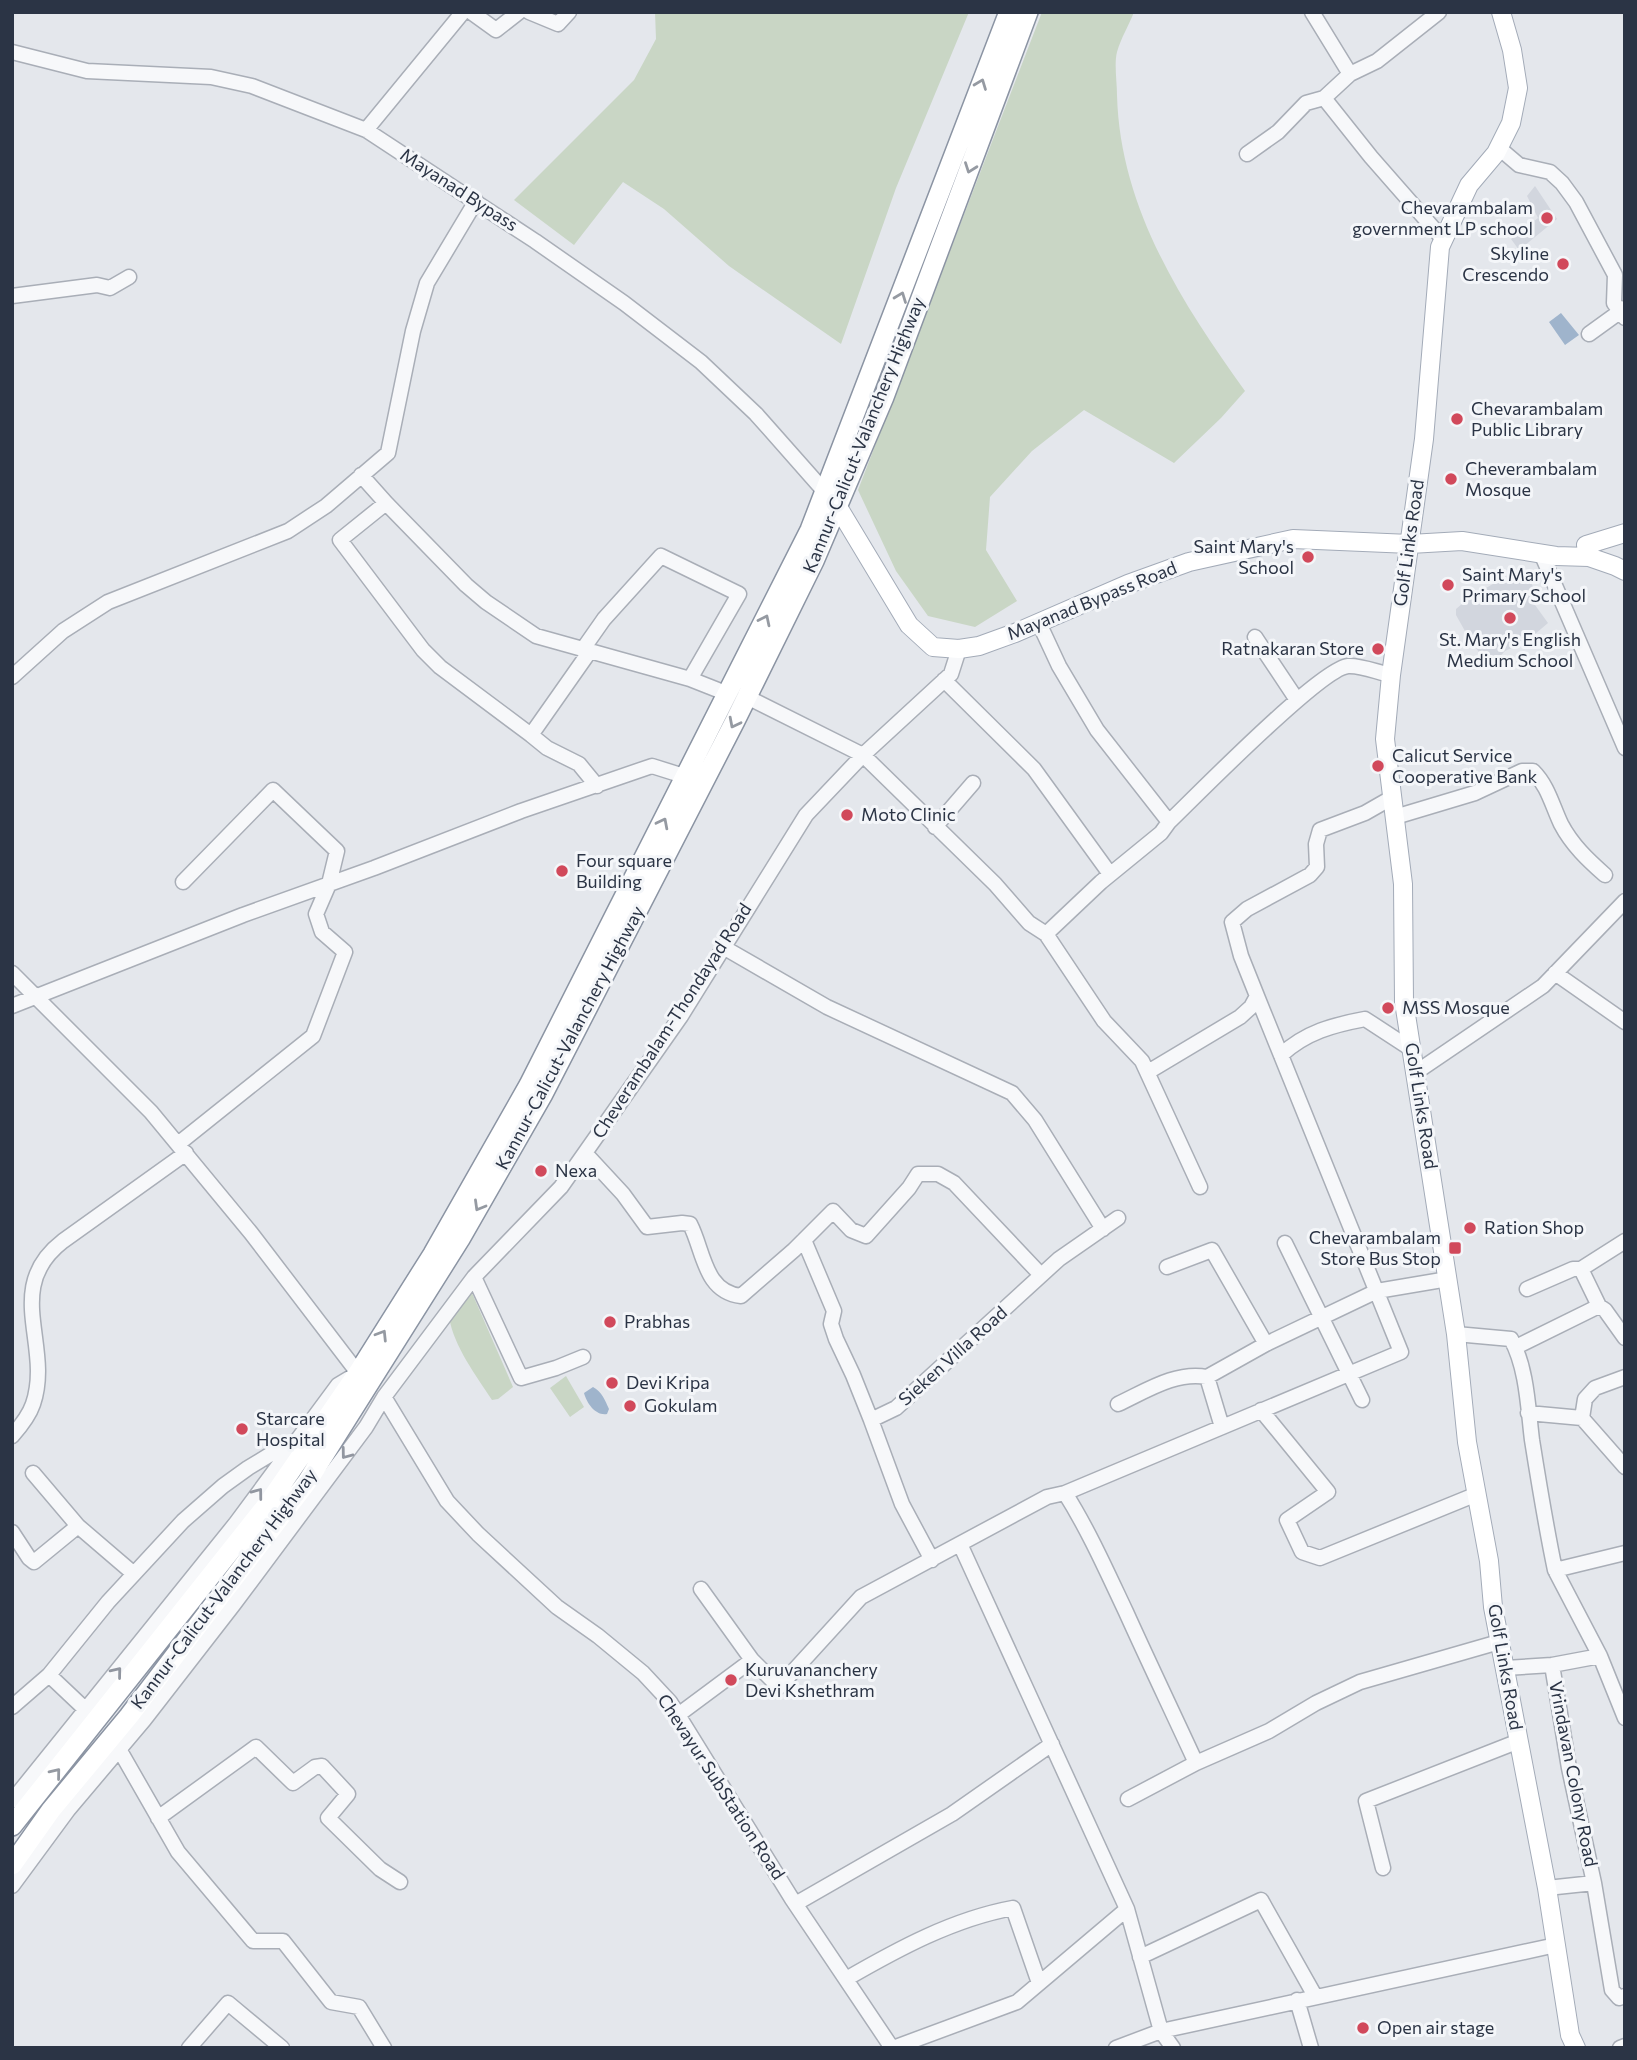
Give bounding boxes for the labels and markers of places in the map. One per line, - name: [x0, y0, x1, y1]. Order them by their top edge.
- place label: Chevarambalam government LP school: [1352, 196, 1533, 239]
- marker: Chevarambalam government LP school: [1539, 210, 1555, 226]
- place label: Skyline Crescendo: [1462, 242, 1549, 285]
- marker: Skyline Crescendo: [1555, 256, 1571, 272]
- place label: Chevarambalam Public Library: [1471, 397, 1603, 440]
- marker: Chevarambalam Public Library: [1449, 411, 1465, 427]
- place label: Cheverambalam Mosque: [1465, 457, 1597, 500]
- marker: Cheverambalam Mosque: [1443, 471, 1459, 487]
- place label: Saint Mary's School: [1193, 535, 1294, 578]
- marker: Saint Mary's School: [1300, 549, 1316, 565]
- place label: Saint Mary's Primary School: [1462, 563, 1586, 606]
- marker: Saint Mary's Primary School: [1440, 577, 1456, 593]
- marker: St. Mary's English Medium School: [1502, 610, 1518, 626]
- place label: St. Mary's English Medium School: [1439, 628, 1581, 671]
- place label: Ratnakaran Store: [1221, 637, 1364, 659]
- marker: Ratnakaran Store: [1370, 641, 1386, 657]
- place label: Calicut Service Cooperative Bank: [1392, 744, 1538, 787]
- marker: Calicut Service Cooperative Bank: [1370, 758, 1386, 774]
- place label: Moto Clinic: [861, 803, 956, 825]
- marker: Moto Clinic: [839, 807, 855, 823]
- place label: Four square Building: [576, 849, 672, 892]
- marker: Four square Building: [554, 863, 570, 879]
- place label: MSS Mosque: [1402, 996, 1510, 1018]
- marker: MSS Mosque: [1380, 1000, 1396, 1016]
- place label: Nexa: [555, 1159, 597, 1181]
- marker: Nexa: [533, 1163, 549, 1179]
- place label: Ration Shop: [1484, 1216, 1584, 1238]
- marker: Ration Shop: [1462, 1220, 1478, 1236]
- place label: Chevarambalam Store Bus Stop: [1309, 1226, 1441, 1269]
- marker: Chevarambalam Store Bus Stop: [1447, 1240, 1463, 1256]
- place label: Prabhas: [624, 1310, 690, 1332]
- marker: Prabhas: [602, 1314, 618, 1330]
- place label: Devi Kripa: [626, 1371, 710, 1393]
- marker: Devi Kripa: [604, 1375, 620, 1391]
- place label: Gokulam: [644, 1394, 717, 1416]
- marker: Gokulam: [622, 1398, 638, 1414]
- place label: Starcare Hospital: [256, 1407, 325, 1450]
- marker: Starcare Hospital: [234, 1421, 250, 1437]
- place label: Kuruvananchery Devi Kshethram: [745, 1658, 878, 1701]
- marker: Kuruvananchery Devi Kshethram: [723, 1672, 739, 1688]
- place label: Open air stage: [1377, 2016, 1494, 2038]
- marker: Open air stage: [1355, 2020, 1371, 2036]

